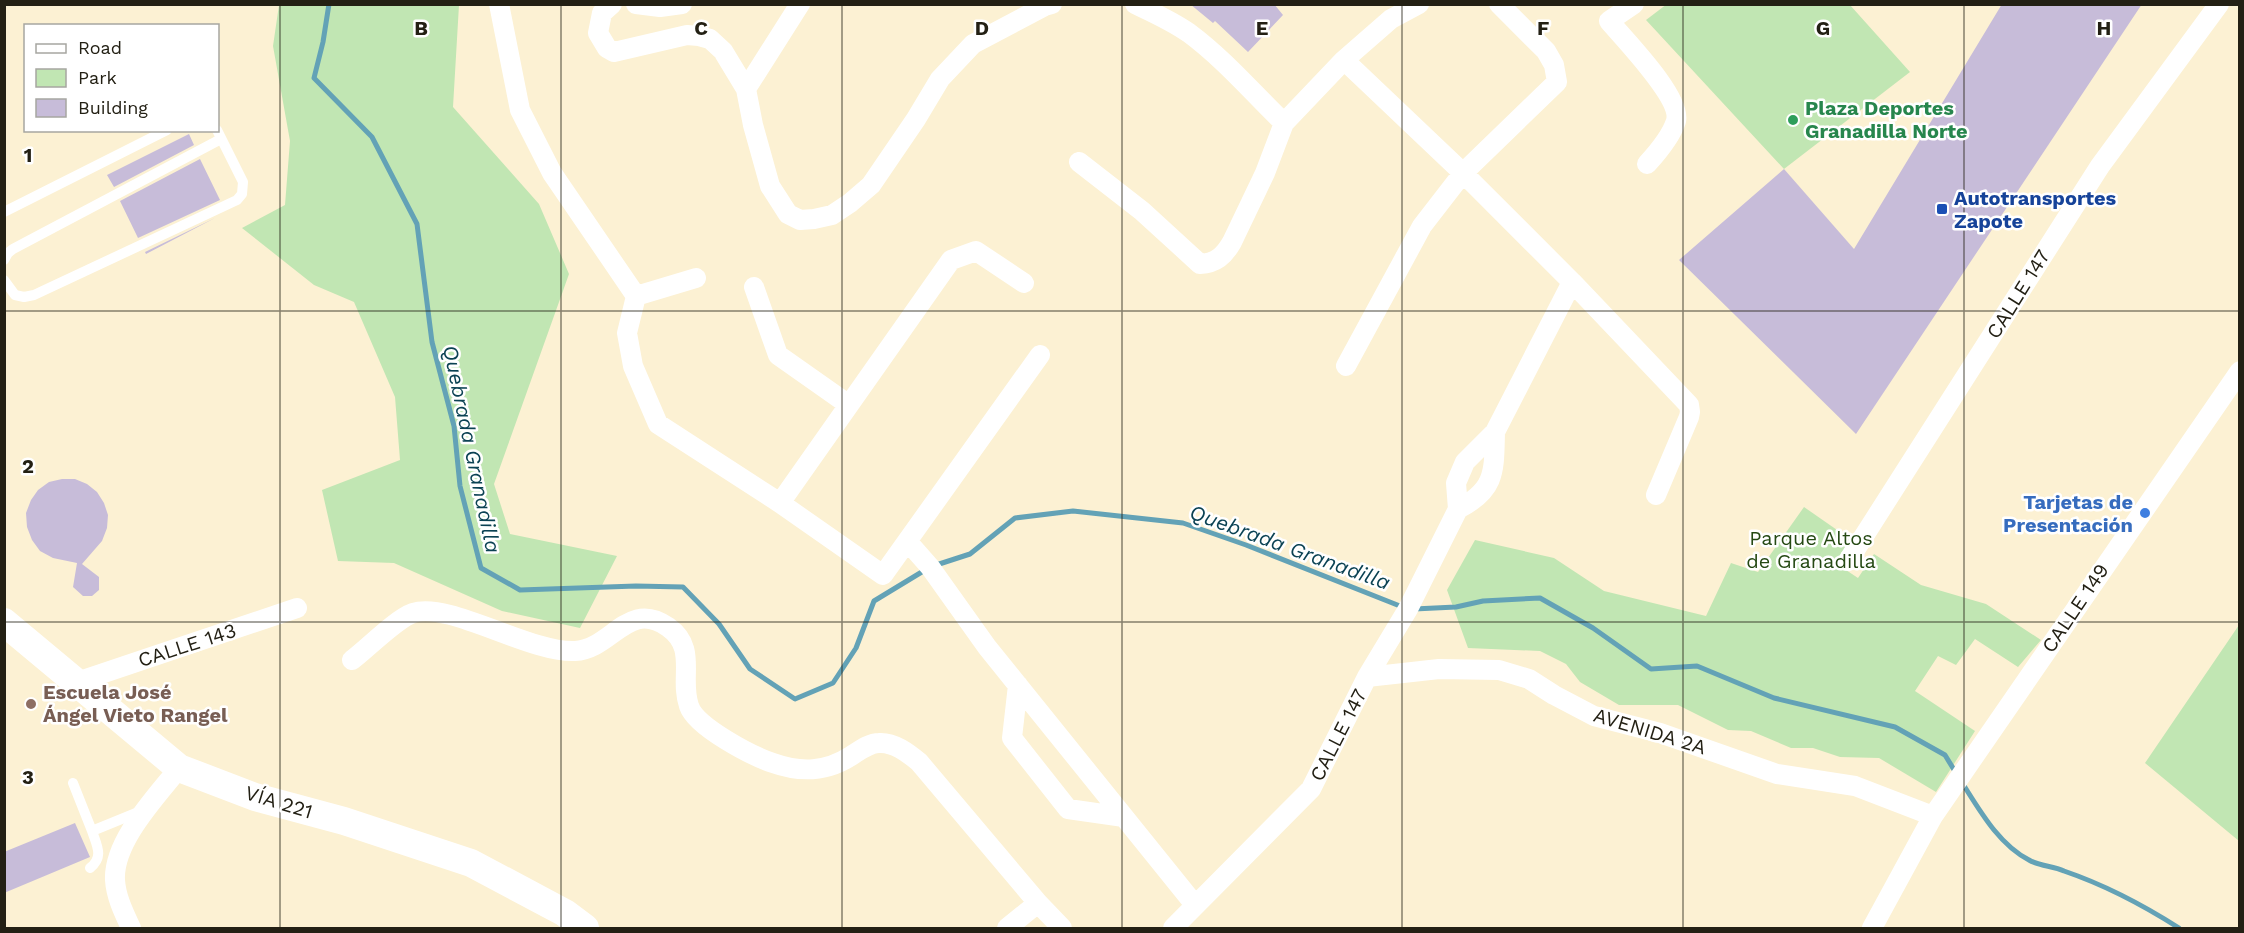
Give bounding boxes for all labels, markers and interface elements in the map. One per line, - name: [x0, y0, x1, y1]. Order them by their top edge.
- text: B: [414, 16, 428, 40]
- text: C: [694, 16, 708, 40]
- text: D: [975, 16, 989, 40]
- text: E: [1256, 16, 1268, 40]
- text: F: [1537, 16, 1549, 40]
- text: G: [1816, 16, 1830, 40]
- text: H: [2097, 16, 2111, 40]
- legend: [24, 24, 219, 132]
- text: Road: [78, 37, 122, 58]
- text: Park: [78, 67, 117, 88]
- place label: Plaza Deportes Granadilla Norte: [1805, 96, 1968, 143]
- text: Building: [78, 97, 148, 118]
- marker: Plaza Deportes Granadilla Norte: [1786, 113, 1800, 127]
- text: 1: [24, 143, 32, 167]
- place label: Autotransportes Zapote: [1954, 186, 2117, 233]
- marker: Autotransportes Zapote: [1935, 202, 1949, 216]
- street label: CALLE 147: [1981, 245, 2055, 343]
- water label: Quebrada Granadilla: [438, 343, 506, 555]
- text: 2: [22, 454, 34, 478]
- place label: Tarjetas de Presentación: [2003, 490, 2133, 537]
- water label: Quebrada Granadilla: [1186, 499, 1394, 595]
- marker: Tarjetas de Presentación: [2138, 506, 2152, 520]
- park label: Parque Altos de Granadilla: [1746, 526, 1876, 573]
- street label: CALLE 149: [2036, 559, 2114, 657]
- street label: CALLE 143: [135, 618, 239, 672]
- place label: Escuela José Ángel Vieto Rangel: [43, 680, 228, 727]
- street label: CALLE 147: [1305, 685, 1371, 785]
- marker: Escuela José Ángel Vieto Rangel: [24, 697, 38, 711]
- street label: AVENIDA 2A: [1591, 703, 1709, 759]
- text: 3: [22, 765, 34, 789]
- street label: VÍA 221: [242, 780, 316, 824]

